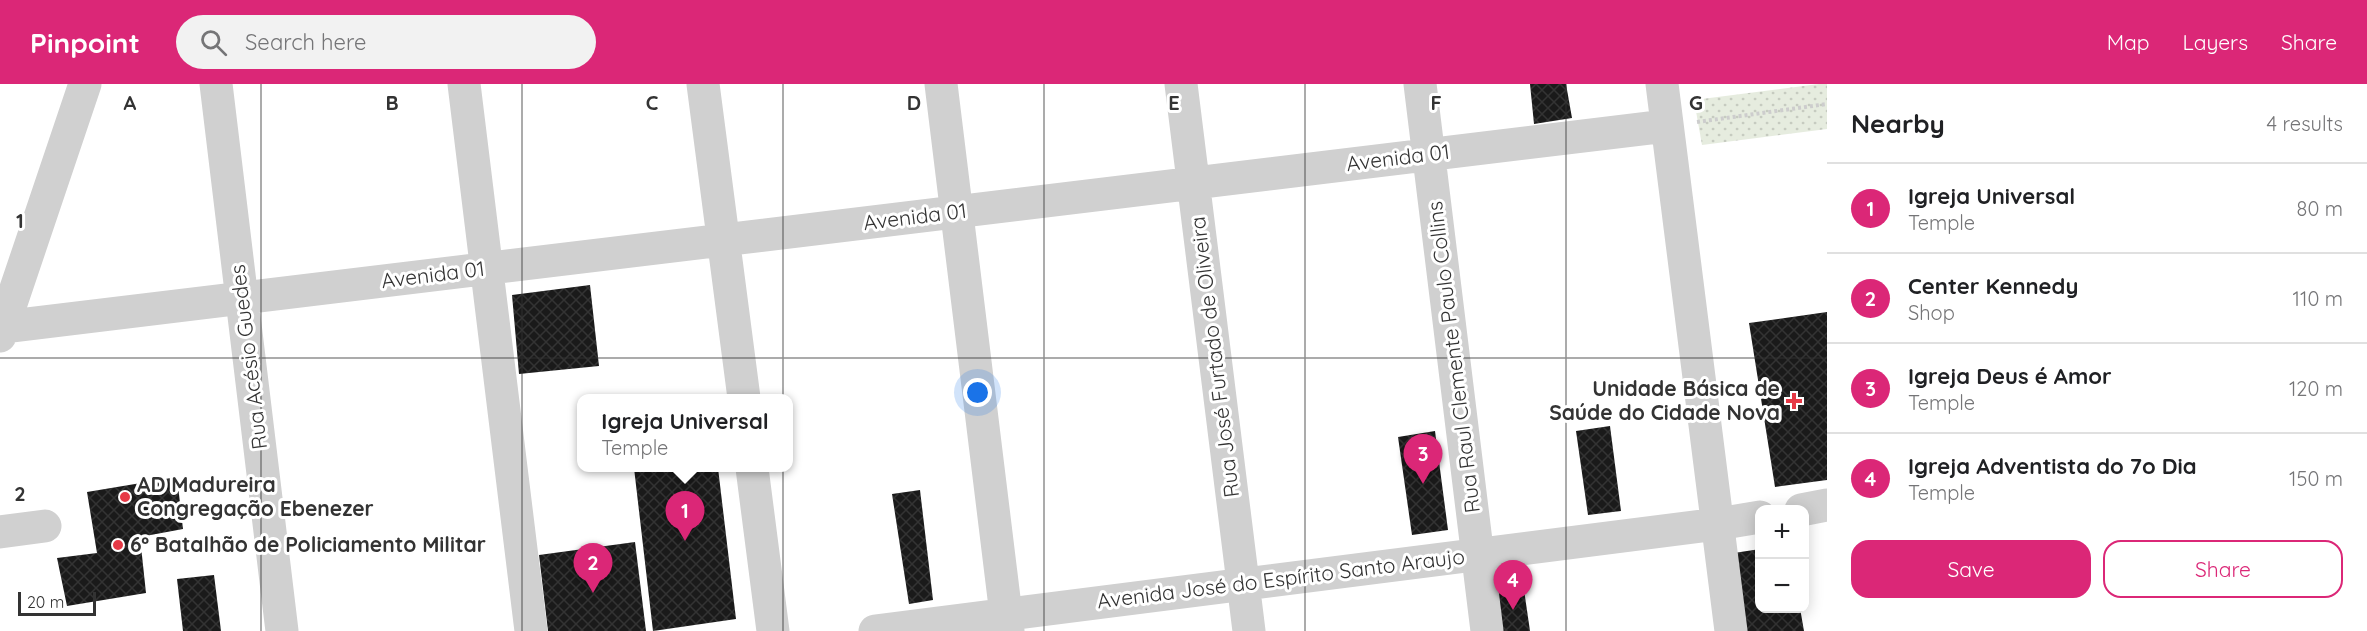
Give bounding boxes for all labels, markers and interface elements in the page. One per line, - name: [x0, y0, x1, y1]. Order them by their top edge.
- search box: [176, 15, 596, 69]
- text: Pinpoint: [30, 25, 140, 60]
- icon: search: [197, 26, 230, 59]
- text: Search here: [245, 28, 366, 56]
- text: Map: [2107, 29, 2150, 55]
- text: Layers: [2183, 29, 2248, 55]
- text: Share: [2281, 29, 2337, 55]
- text: A: [124, 90, 137, 115]
- text: B: [385, 90, 399, 115]
- text: C: [646, 90, 659, 115]
- text: D: [907, 90, 921, 115]
- text: E: [1168, 90, 1180, 115]
- text: F: [1430, 90, 1442, 115]
- text: G: [1689, 90, 1703, 115]
- text: Nearby: [1851, 107, 1945, 140]
- text: 4 results: [2267, 111, 2343, 136]
- street label: Avenida 01: [1345, 138, 1451, 176]
- text: Igreja Universal: [1908, 182, 2075, 210]
- text: 1: [1867, 196, 1874, 221]
- text: 80 m: [2297, 196, 2343, 221]
- street label: Avenida 01: [862, 197, 968, 235]
- street label: Rua Raul Clemente Paulo Collins: [1421, 200, 1485, 514]
- text: 1: [16, 208, 24, 233]
- text: Temple: [1908, 210, 1975, 235]
- street label: Rua José Furtado de Oliveira: [1184, 215, 1244, 499]
- street label: Avenida 01: [380, 255, 486, 293]
- street label: Rua Acésio Guedes: [224, 263, 272, 451]
- text: Center Kennedy: [1908, 272, 2078, 300]
- text: 2: [1865, 286, 1876, 311]
- text: 110 m: [2293, 286, 2343, 311]
- text: Shop: [1908, 300, 1955, 325]
- text: Igreja Deus é Amor: [1908, 362, 2111, 390]
- place label: Unidade Básica de Saúde do Cidade Nova: [1549, 375, 1780, 425]
- text: 3: [1865, 376, 1876, 401]
- text: 120 m: [2289, 376, 2343, 401]
- your location: [963, 378, 992, 407]
- text: Temple: [1908, 390, 1975, 415]
- marker: Unidade Básica de Saúde do Cidade Nova: [1785, 392, 1803, 410]
- popup: [577, 394, 793, 472]
- text: Igreja Universal: [601, 407, 769, 435]
- pin: 3: [1404, 434, 1442, 484]
- text: Temple: [601, 435, 668, 460]
- text: Igreja Adventista do 7o Dia: [1908, 452, 2197, 480]
- text: 4: [1865, 466, 1876, 491]
- text: 150 m: [2289, 466, 2343, 491]
- place label: AD Madureira Congregação Ebenezer: [137, 471, 374, 521]
- text: Temple: [1908, 480, 1975, 505]
- text: 2: [14, 481, 26, 506]
- marker: AD Madureira Congregação Ebenezer: [118, 490, 132, 504]
- pin: 1: [666, 492, 704, 541]
- map controls: [1755, 505, 1809, 613]
- button: +: [1755, 505, 1809, 559]
- place label: 6º Batalhão de Policiamento Militar: [130, 531, 486, 557]
- marker: 6º Batalhão de Policiamento Militar: [111, 538, 125, 552]
- button: Save: [1851, 540, 2091, 598]
- button: Share: [2103, 540, 2343, 598]
- street label: Avenida José do Espírito Santo Araujo: [1096, 543, 1466, 613]
- pin: 2: [574, 544, 612, 593]
- button: −: [1755, 559, 1809, 613]
- pin: 4: [1494, 560, 1532, 610]
- scale bar: [18, 589, 96, 616]
- text: 20 m: [27, 592, 64, 612]

